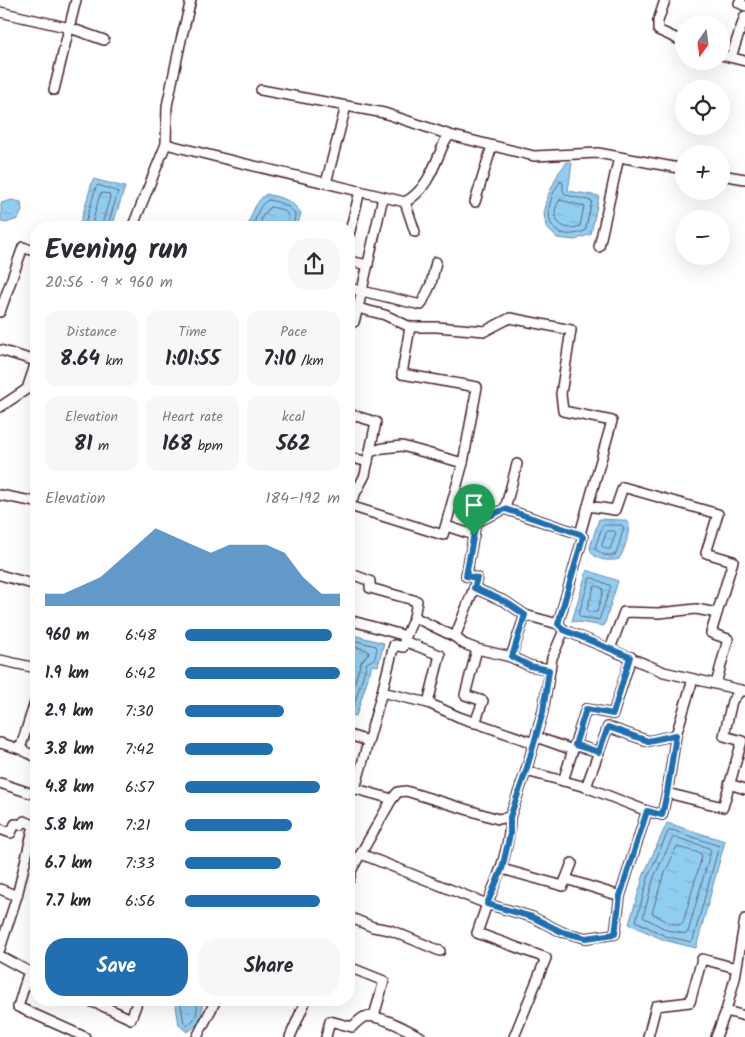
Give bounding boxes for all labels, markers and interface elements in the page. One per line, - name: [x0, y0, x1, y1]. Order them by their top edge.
- north arrow: [675, 15, 730, 70]
- map controls: [675, 15, 730, 265]
- button: locate: [675, 80, 730, 135]
- button: +: [675, 145, 730, 200]
- button: −: [675, 210, 730, 265]
- text: Evening run: [45, 228, 188, 273]
- button: share: [288, 238, 340, 290]
- text: 20:56 · 9 × 960 m: [45, 270, 173, 295]
- text: Distance: [66, 321, 117, 343]
- text: Time: [178, 321, 207, 343]
- text: Pace: [280, 321, 307, 343]
- text: 8.64: [60, 343, 100, 376]
- text: 1:01:55: [165, 343, 220, 376]
- text: 7:10: [263, 343, 295, 376]
- text: km: [100, 350, 123, 372]
- text: /km: [295, 350, 324, 372]
- text: Elevation: [65, 406, 118, 428]
- text: Heart rate: [162, 406, 223, 428]
- text: kcal: [282, 406, 305, 428]
- text: 81: [74, 428, 92, 461]
- text: 168: [162, 428, 192, 461]
- text: 562: [276, 428, 311, 461]
- text: m: [92, 435, 109, 457]
- text: bpm: [192, 435, 223, 457]
- pin: [453, 484, 495, 535]
- text: Elevation: [45, 486, 106, 511]
- text: 184–192 m: [265, 486, 340, 511]
- icon: arrive: [460, 491, 488, 519]
- text: 960 m: [45, 623, 89, 648]
- text: 6:48: [125, 623, 156, 648]
- text: 1.9 km: [45, 661, 89, 686]
- text: 6:42: [125, 661, 156, 686]
- text: 2.9 km: [45, 699, 93, 724]
- text: 7:30: [125, 699, 153, 724]
- text: 3.8 km: [45, 737, 94, 762]
- text: 7:42: [125, 737, 154, 762]
- text: 4.8 km: [45, 775, 94, 800]
- text: 6:57: [125, 775, 154, 800]
- text: 5.8 km: [45, 813, 93, 838]
- text: 7:21: [125, 813, 151, 838]
- text: 6.7 km: [45, 851, 92, 876]
- text: 7:33: [125, 851, 155, 876]
- text: 7.7 km: [45, 889, 91, 914]
- text: 6:56: [125, 889, 155, 914]
- button: Save: [45, 938, 188, 996]
- button: Share: [198, 938, 340, 996]

